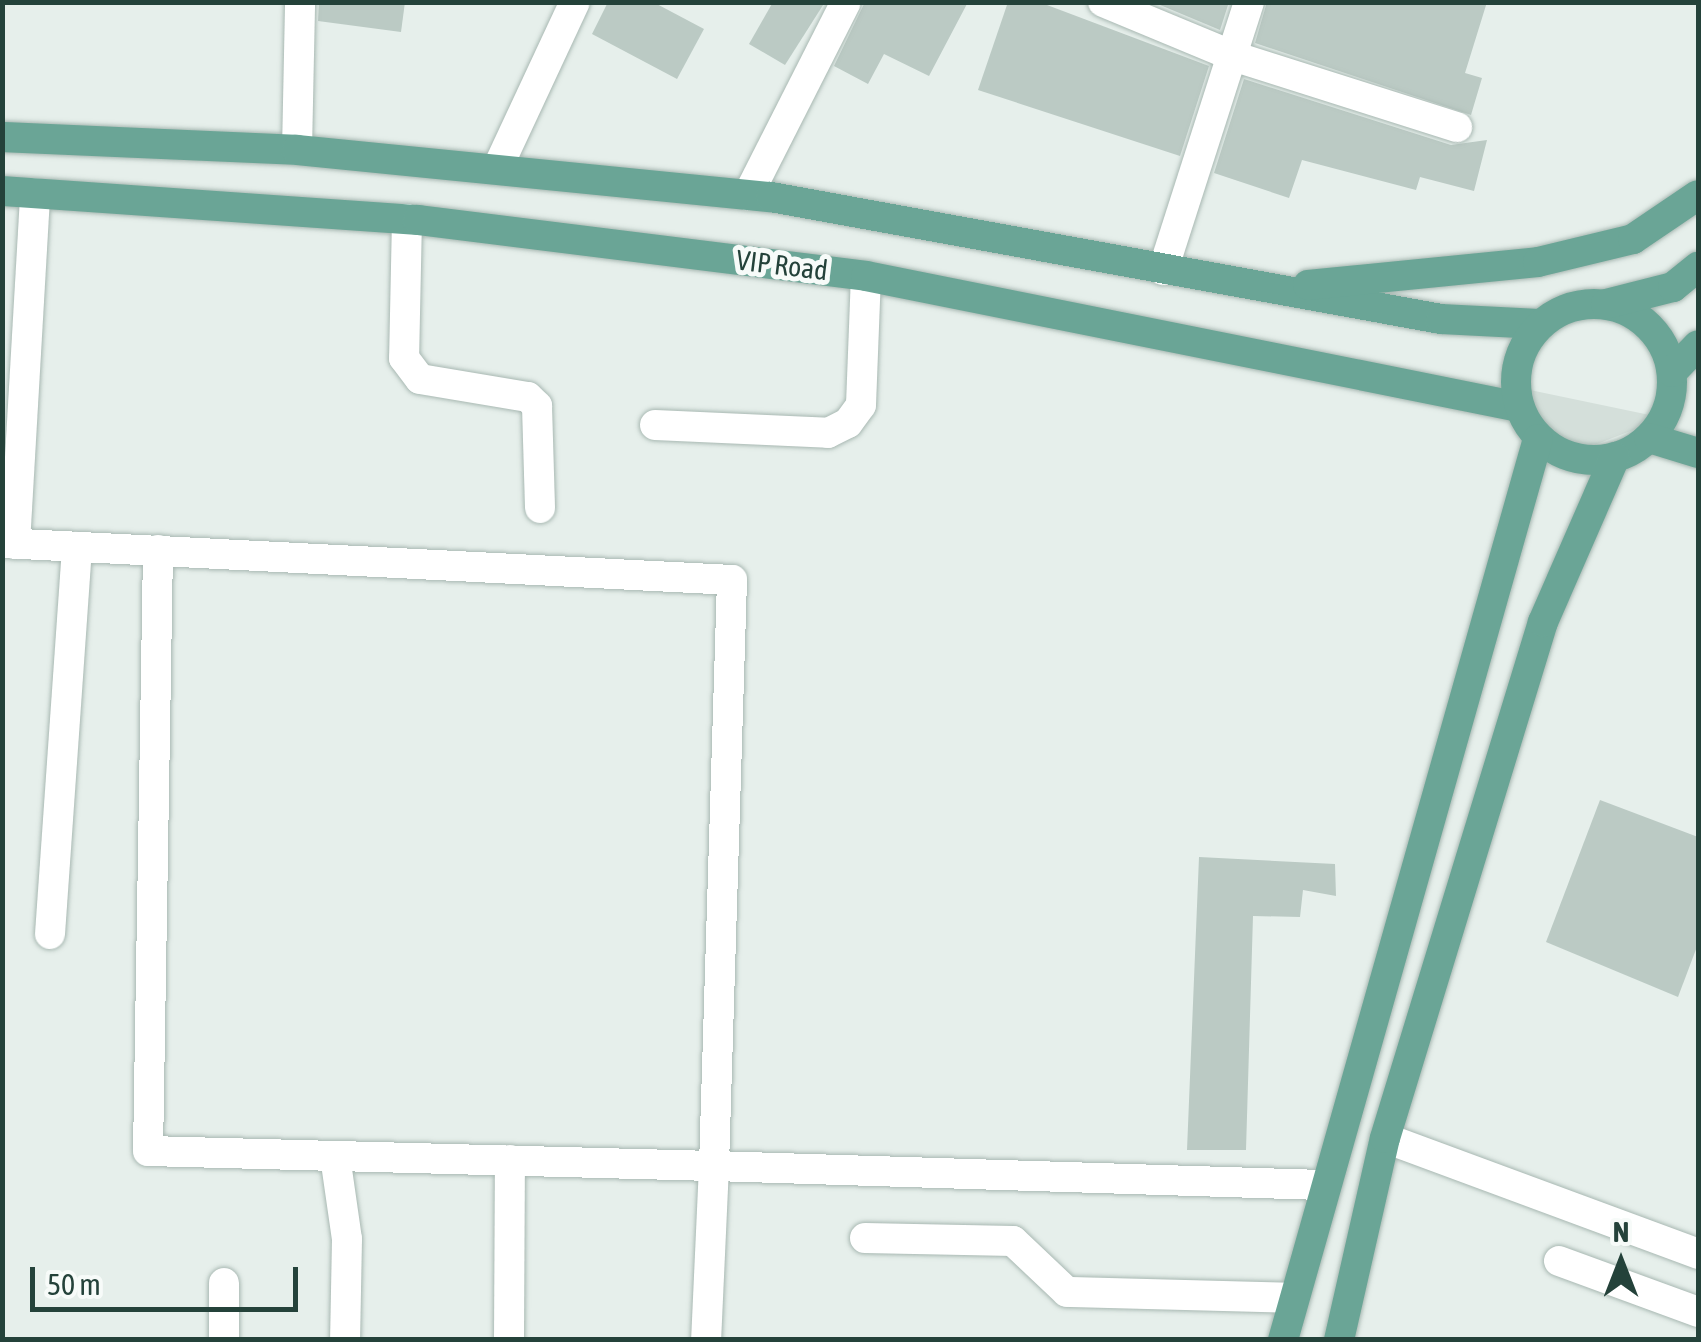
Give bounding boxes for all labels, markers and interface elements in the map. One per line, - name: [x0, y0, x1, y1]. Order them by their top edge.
- street label: VIP Road: [734, 243, 830, 287]
- north arrow: [1571, 1212, 1671, 1312]
- text: N: [1613, 1216, 1629, 1248]
- scale bar: [35, 1247, 302, 1309]
- text: 50 m: [47, 1267, 101, 1301]

